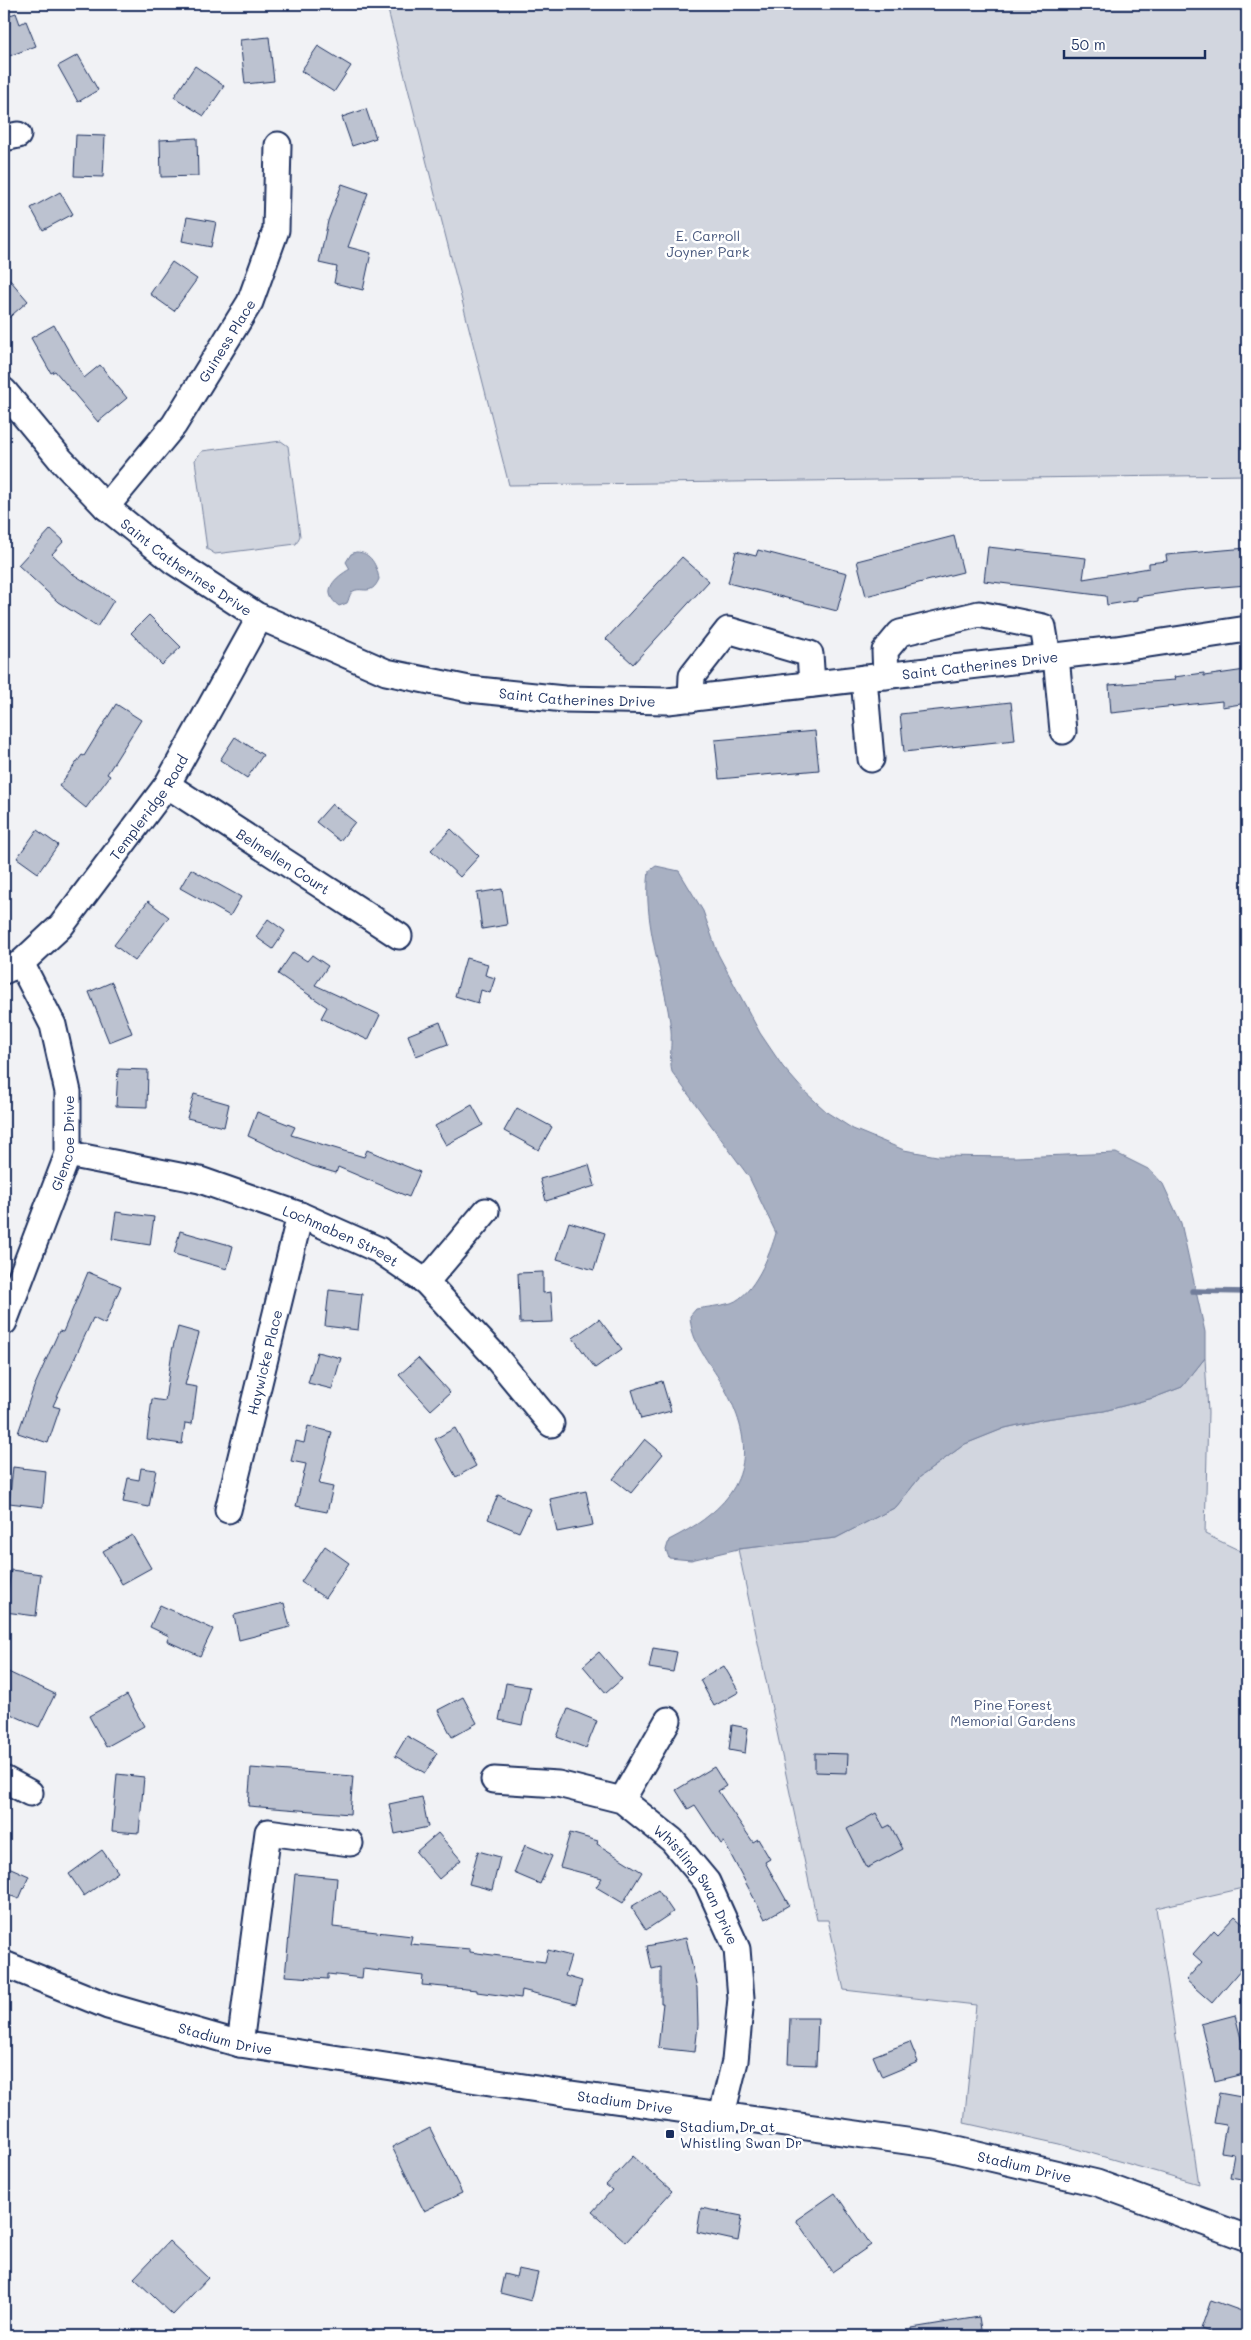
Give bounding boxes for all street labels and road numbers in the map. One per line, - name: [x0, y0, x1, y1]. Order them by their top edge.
- street label: Guiness Place: [193, 295, 259, 386]
- street label: Saint Catherines Drive: [117, 513, 256, 620]
- street label: Saint Catherines Drive: [901, 646, 1059, 683]
- street label: Saint Catherines Drive: [498, 683, 656, 710]
- street label: Templeridge Road: [105, 751, 192, 864]
- street label: Belmellen Court: [233, 823, 334, 898]
- street label: Glencoe Drive: [45, 1095, 78, 1193]
- street label: Lochmaben Street: [280, 1200, 403, 1270]
- street label: Haywicke Place: [242, 1308, 286, 1417]
- street label: Whistling Swan Drive: [650, 1820, 743, 1947]
- street label: Stadium Drive: [176, 2017, 274, 2058]
- street label: Stadium Drive: [576, 2085, 674, 2118]
- street label: Stadium Drive: [976, 2146, 1074, 2186]

